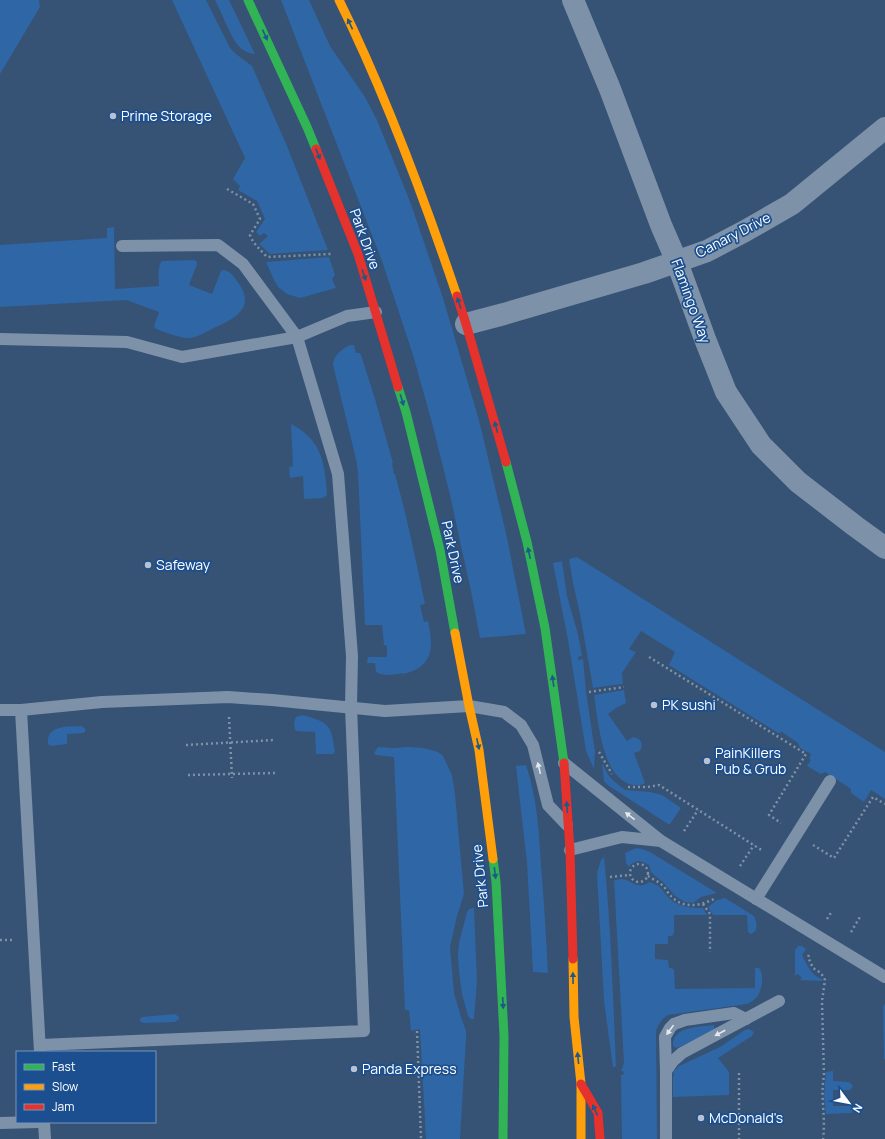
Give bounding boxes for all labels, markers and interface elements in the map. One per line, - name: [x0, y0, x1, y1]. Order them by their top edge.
- one-way arrow: [347, 18, 353, 29]
- one-way arrow: [262, 30, 268, 41]
- place label: Prime Storage: [121, 106, 212, 125]
- marker: Prime Storage: [108, 111, 118, 121]
- one-way arrow: [315, 149, 321, 161]
- street label: Park Drive: [346, 206, 385, 272]
- street label: Canary Drive: [692, 208, 774, 262]
- street label: Flamingo Way: [667, 256, 716, 346]
- one-way arrow: [362, 270, 368, 282]
- one-way arrow: [456, 296, 462, 308]
- one-way arrow: [399, 394, 405, 406]
- one-way arrow: [493, 421, 499, 433]
- street label: Park Drive: [438, 519, 469, 585]
- one-way arrow: [526, 547, 532, 559]
- place label: Safeway: [156, 555, 211, 574]
- marker: Safeway: [143, 560, 153, 570]
- one-way arrow: [550, 675, 556, 687]
- place label: PK sushi: [662, 695, 716, 714]
- marker: PK sushi: [649, 700, 659, 710]
- one-way arrow: [475, 738, 481, 750]
- place label: PainKillers Pub & Grub: [715, 743, 786, 778]
- marker: PainKillers Pub & Grub: [702, 756, 712, 766]
- one-way arrow: [535, 762, 541, 774]
- one-way arrow: [563, 801, 570, 813]
- one-way arrow: [625, 812, 636, 821]
- street label: Park Drive: [467, 844, 492, 909]
- one-way arrow: [492, 867, 498, 879]
- one-way arrow: [570, 972, 577, 984]
- one-way arrow: [499, 997, 506, 1009]
- one-way arrow: [666, 1024, 674, 1035]
- one-way arrow: [714, 1030, 726, 1036]
- legend: [16, 1051, 156, 1123]
- one-way arrow: [575, 1052, 581, 1064]
- text: Fast: [52, 1058, 76, 1075]
- place label: Panda Express: [362, 1059, 456, 1078]
- marker: Panda Express: [349, 1064, 359, 1074]
- text: Slow: [52, 1078, 78, 1095]
- north arrow: [829, 1083, 869, 1123]
- text: Jam: [52, 1098, 74, 1115]
- text: N: [849, 1101, 866, 1116]
- one-way arrow: [592, 1103, 598, 1115]
- place label: McDonald's: [709, 1108, 783, 1127]
- marker: McDonald's: [696, 1113, 706, 1123]

